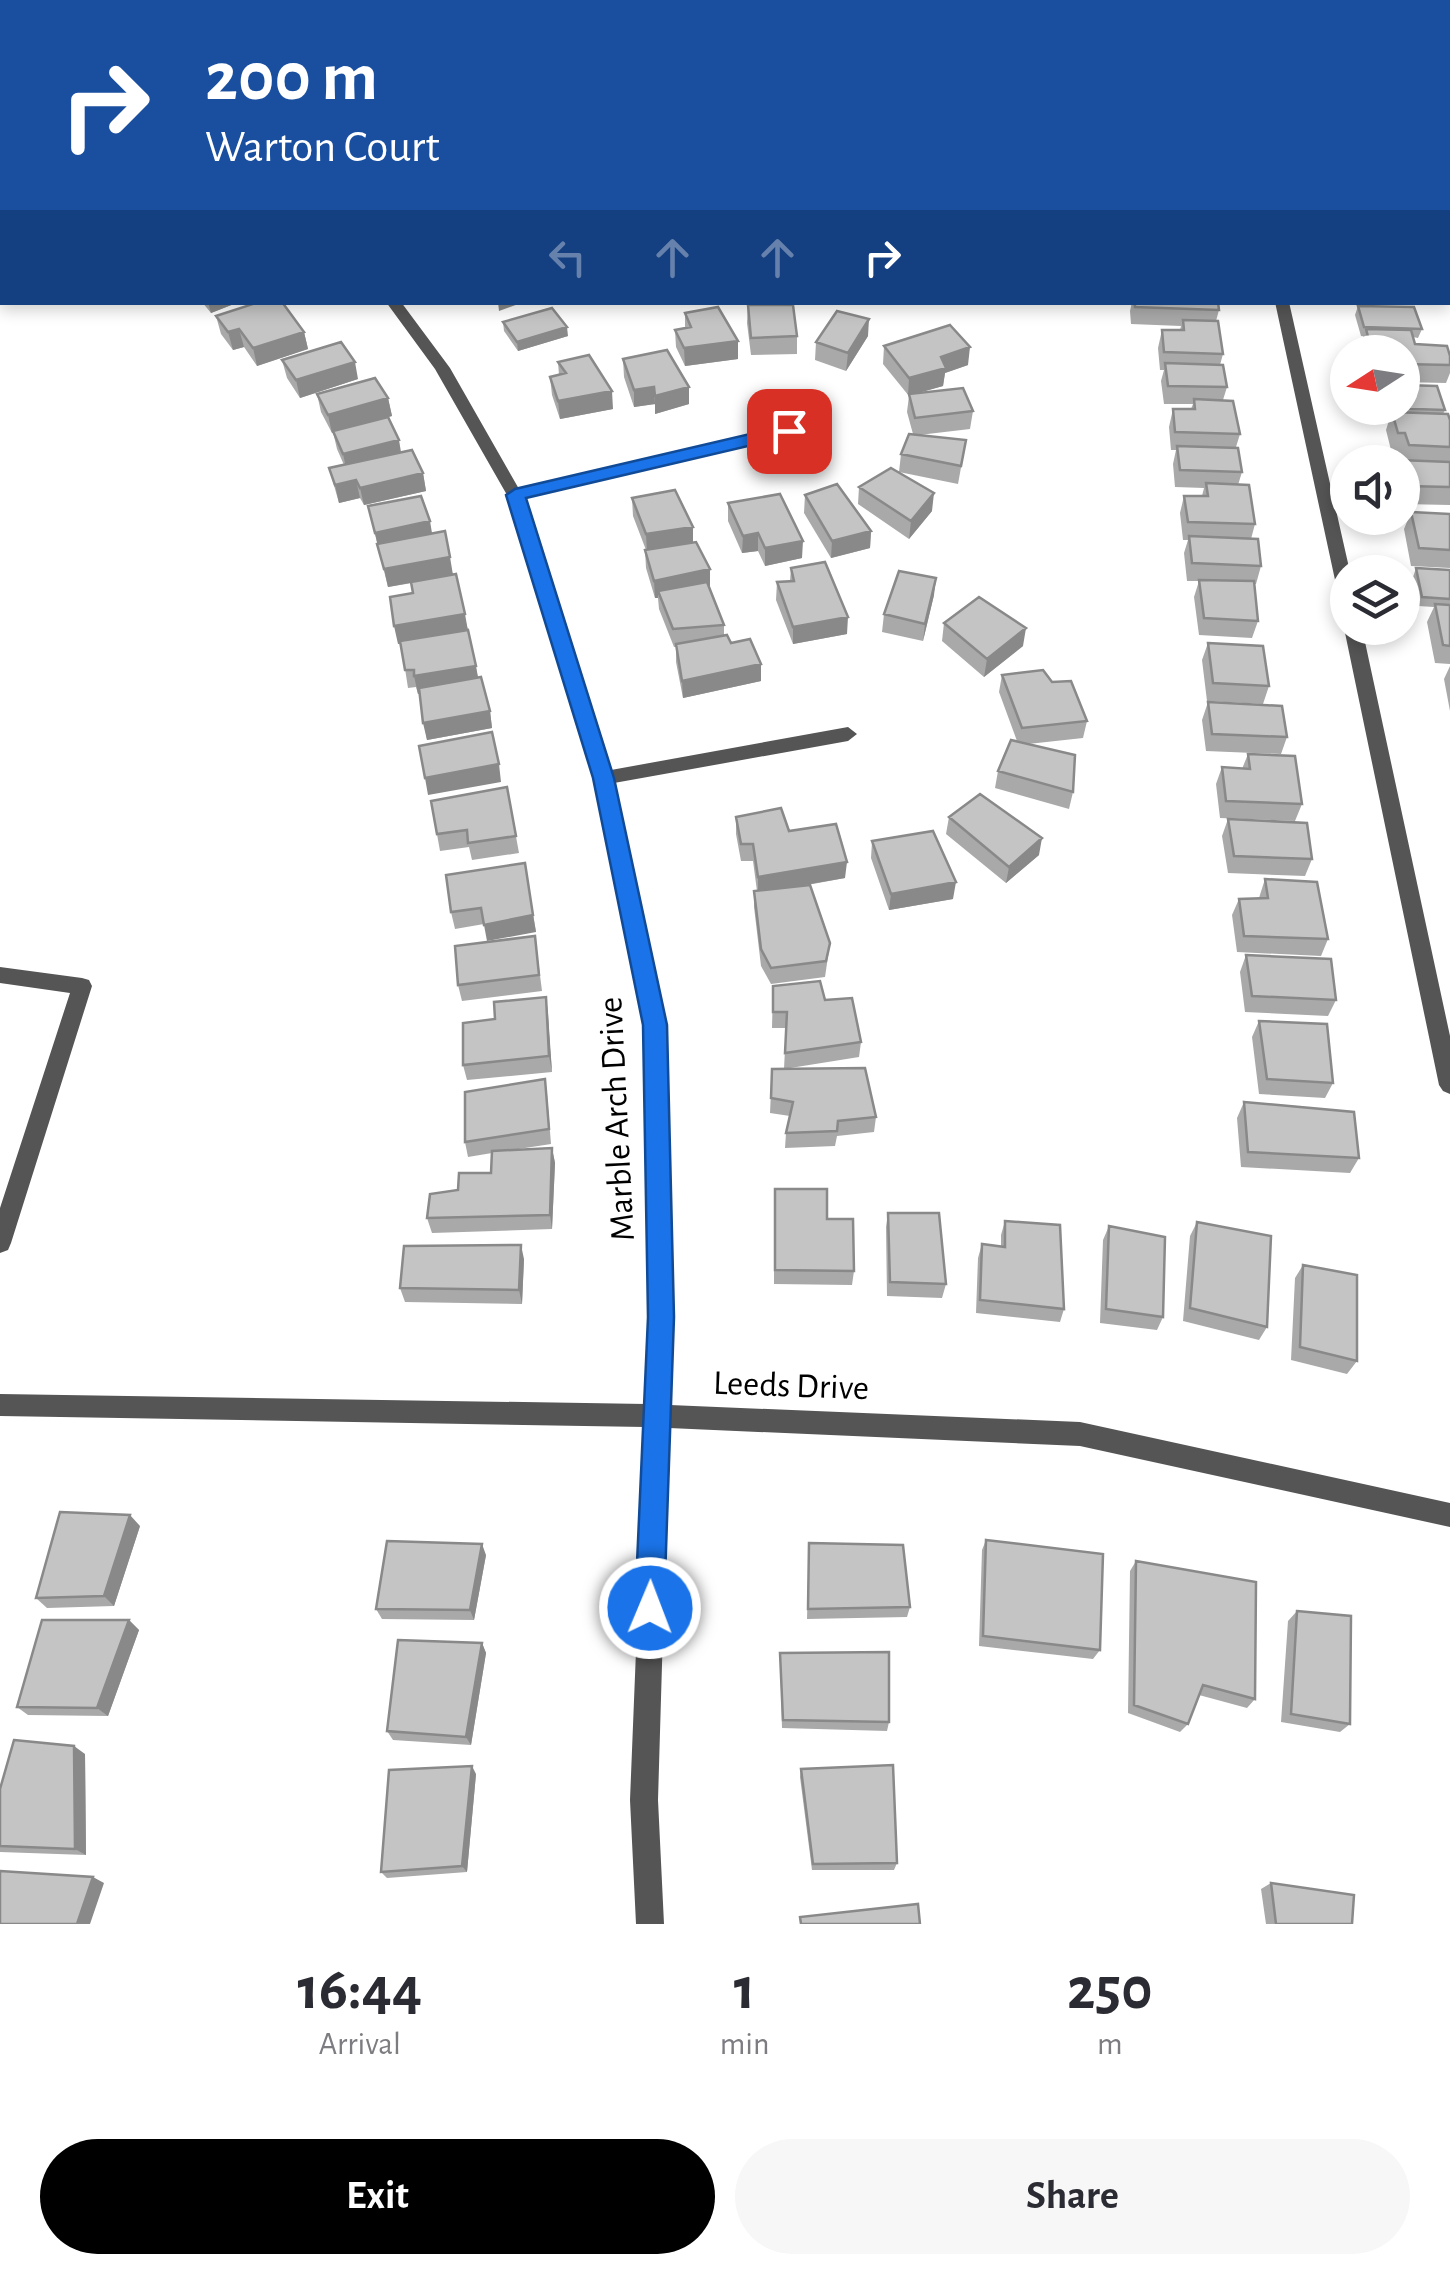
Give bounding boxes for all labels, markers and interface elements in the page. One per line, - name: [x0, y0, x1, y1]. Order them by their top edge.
- icon: right: [40, 40, 170, 170]
- text: 200 m: [205, 43, 378, 113]
- text: Warton Court: [205, 125, 440, 170]
- icon: left: [540, 230, 595, 285]
- icon: ahead: [645, 230, 700, 285]
- icon: ahead: [750, 230, 805, 285]
- icon: right: [855, 230, 910, 285]
- north arrow: [1330, 335, 1420, 425]
- map controls: [1330, 335, 1420, 645]
- pin: [747, 389, 832, 474]
- icon: arrive: [762, 404, 817, 459]
- button: sound: [1330, 445, 1420, 535]
- button: layers: [1330, 555, 1420, 645]
- street label: Marble Arch Drive: [593, 996, 641, 1242]
- street label: Leeds Drive: [712, 1366, 870, 1406]
- position arrow: [598, 1556, 702, 1660]
- text: 16:44: [298, 1960, 422, 2020]
- text: 1: [734, 1960, 755, 2020]
- text: 250: [1067, 1960, 1153, 2020]
- text: Arrival: [319, 2028, 401, 2060]
- text: min: [720, 2028, 770, 2060]
- text: m: [1097, 2028, 1123, 2060]
- button: Exit: [40, 2139, 715, 2254]
- button: Share: [735, 2139, 1410, 2254]

